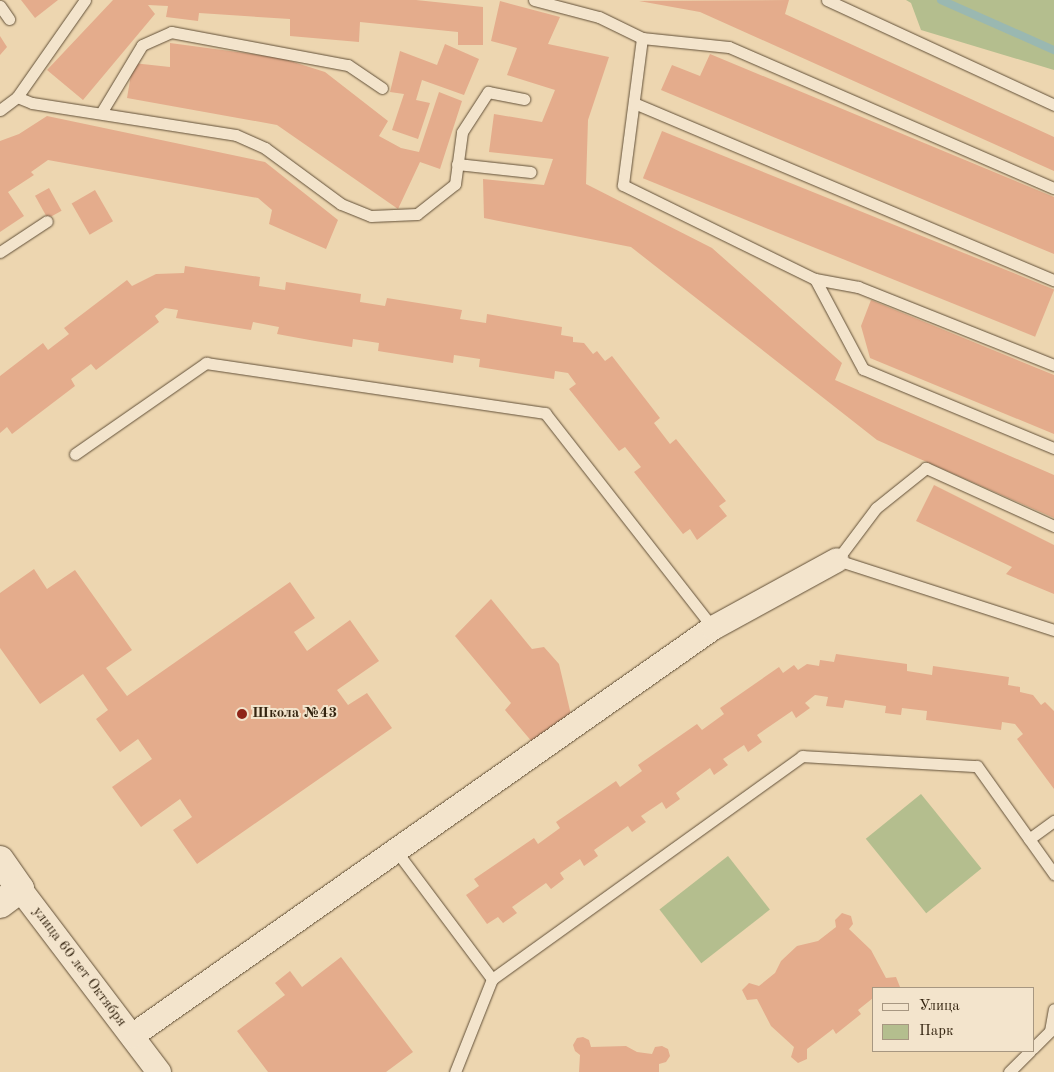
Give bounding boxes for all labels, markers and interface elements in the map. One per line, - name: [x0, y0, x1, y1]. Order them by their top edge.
- place label: Школа №43: [252, 705, 337, 723]
- marker: Школа №43: [236, 708, 248, 720]
- street label: улица 60 лет Октября: [28, 903, 130, 1031]
- legend: [872, 987, 1034, 1052]
- text: Улица: [919, 999, 960, 1014]
- text: Парк: [919, 1024, 954, 1039]

